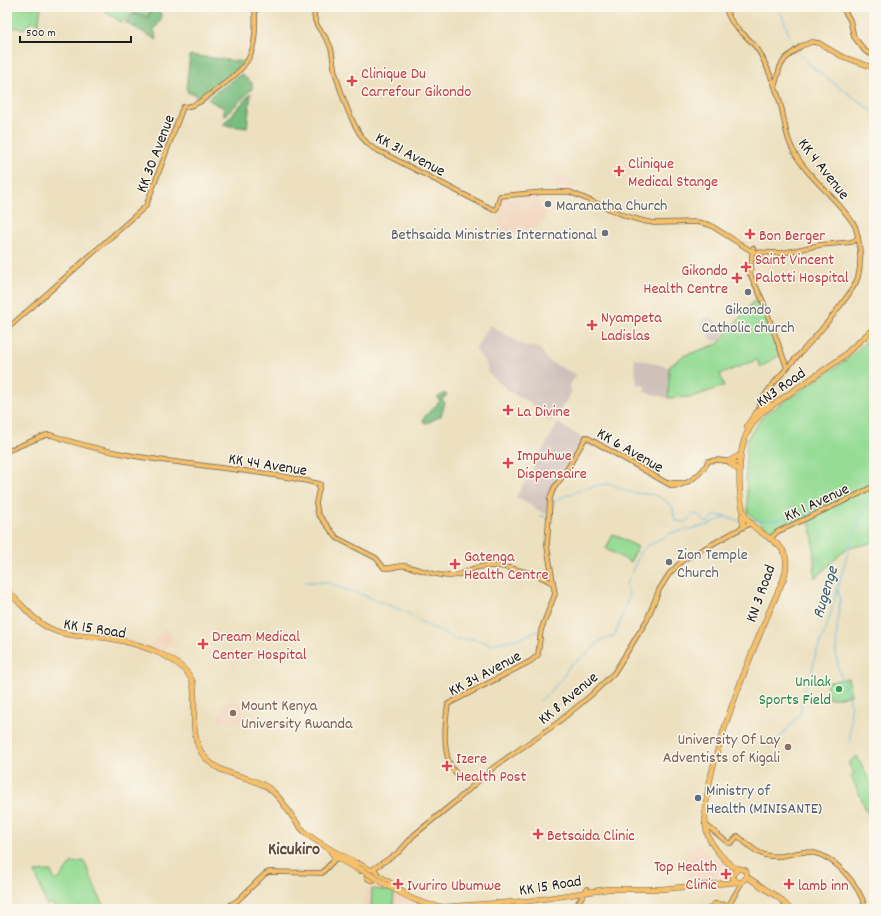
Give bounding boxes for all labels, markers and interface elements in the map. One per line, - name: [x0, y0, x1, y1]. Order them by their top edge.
- scale bar: [20, 18, 131, 44]
- text: 500 m: [26, 25, 56, 42]
- place label: Clinique Du Carrefour Gikondo: [361, 63, 471, 104]
- marker: Clinique Du Carrefour Gikondo: [346, 75, 358, 87]
- street label: KK 30 Avenue: [131, 112, 182, 196]
- street label: KK 31 Avenue: [371, 127, 449, 183]
- street label: KK 4 Avenue: [792, 134, 854, 205]
- place label: Clinique Medical Stange: [628, 153, 718, 194]
- marker: Clinique Medical Stange: [613, 165, 625, 177]
- place label: Maranatha Church: [556, 195, 667, 218]
- marker: Maranatha Church: [543, 199, 553, 209]
- place label: Bethsaida Ministries International: [391, 224, 597, 247]
- place label: Bon Berger: [759, 225, 825, 248]
- marker: Bethsaida Ministries International: [600, 228, 610, 238]
- marker: Bon Berger: [744, 228, 756, 240]
- place label: Saint Vincent Palotti Hospital: [755, 249, 849, 290]
- place label: Gikondo Health Centre: [643, 260, 728, 301]
- marker: Saint Vincent Palotti Hospital: [740, 261, 752, 273]
- marker: Gikondo Health Centre: [731, 272, 743, 284]
- marker: Gikondo Catholic church: [743, 287, 753, 297]
- place label: Gikondo Catholic church: [702, 299, 794, 340]
- place label: Nyampeta Ladislas: [601, 307, 662, 348]
- marker: Nyampeta Ladislas: [586, 319, 598, 331]
- street label: KN3 Road: [752, 363, 811, 414]
- place label: La Divine: [517, 401, 570, 424]
- marker: La Divine: [502, 404, 514, 416]
- street label: KK 6 Avenue: [592, 423, 667, 480]
- place label: Impuhwe Dispensaire: [517, 445, 587, 486]
- street label: KK 44 Avenue: [227, 448, 309, 483]
- marker: Impuhwe Dispensaire: [502, 457, 514, 469]
- street label: KK 1 Avenue: [781, 478, 853, 528]
- place label: Zion Temple Church: [677, 544, 748, 585]
- place label: Gatenga Health Centre: [464, 546, 549, 587]
- marker: Zion Temple Church: [664, 557, 674, 567]
- marker: Gatenga Health Centre: [449, 558, 461, 570]
- street label: KN 3 Road: [740, 562, 782, 626]
- water label: Rugenge: [808, 562, 847, 622]
- street label: KK 15 Road: [62, 613, 127, 646]
- place label: Dream Medical Center Hospital: [212, 626, 307, 667]
- marker: Dream Medical Center Hospital: [197, 638, 209, 650]
- street label: KK 34 Avenue: [445, 645, 526, 703]
- street label: KK 8 Avenue: [534, 667, 604, 731]
- place label: Unilak Sports Field: [759, 671, 831, 712]
- marker: Unilak Sports Field: [834, 684, 844, 694]
- place label: Mount Kenya University Rwanda: [241, 695, 353, 736]
- marker: Mount Kenya University Rwanda: [228, 708, 238, 718]
- place label: University Of Lay Adventists of Kigali: [663, 729, 781, 770]
- marker: University Of Lay Adventists of Kigali: [783, 742, 793, 752]
- place label: Izere Health Post: [456, 748, 527, 789]
- marker: Izere Health Post: [441, 760, 453, 772]
- place label: Ministry of Health (MINISANTE): [706, 780, 822, 821]
- marker: Ministry of Health (MINISANTE): [693, 793, 703, 803]
- place label: Betsaida Clinic: [547, 825, 635, 848]
- marker: Betsaida Clinic: [532, 828, 544, 840]
- district label: Kicukiro: [268, 838, 320, 863]
- place label: Top Health Clinic: [654, 856, 717, 897]
- marker: Top Health Clinic: [720, 868, 732, 880]
- street label: KK 15 Road: [518, 870, 583, 903]
- place label: Ivuriro Ubumwe: [407, 875, 501, 898]
- place label: lamb inn: [798, 875, 849, 898]
- marker: Ivuriro Ubumwe: [392, 878, 404, 890]
- marker: lamb inn: [783, 878, 795, 890]

